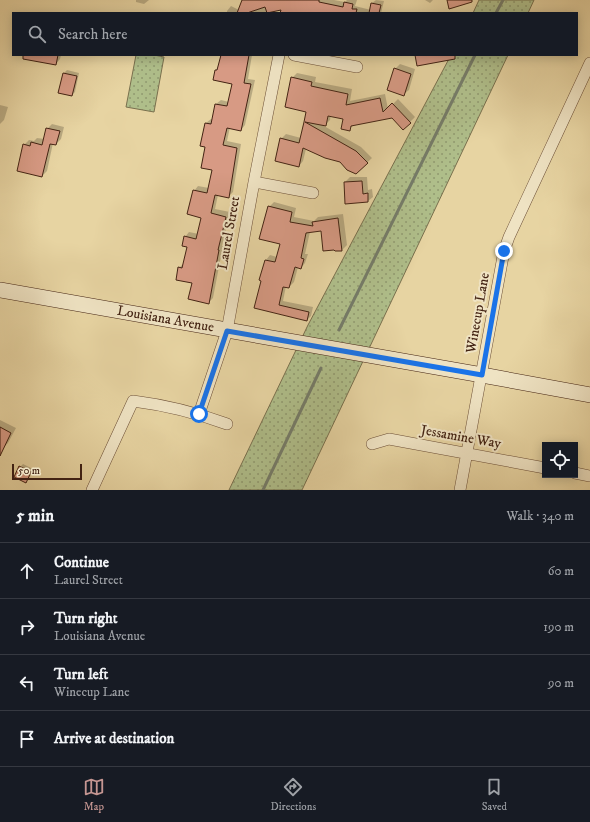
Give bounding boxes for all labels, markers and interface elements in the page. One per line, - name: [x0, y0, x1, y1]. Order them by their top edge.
- search box: [12, 12, 578, 56]
- icon: search: [26, 23, 48, 45]
- text: Search here: [58, 25, 127, 44]
- street label: Laurel Street: [214, 194, 244, 271]
- route end: [495, 242, 513, 260]
- street label: Winecup Lane: [462, 271, 494, 356]
- street label: Louisiana Avenue: [116, 302, 216, 337]
- route start: [190, 405, 208, 423]
- street label: Jessamine Way: [418, 421, 503, 453]
- map controls: [542, 442, 578, 478]
- button: locate: [542, 442, 578, 478]
- scale bar: [12, 462, 82, 481]
- text: 50 m: [18, 464, 40, 478]
- text: 5 min: [16, 505, 54, 527]
- text: Walk · 340 m: [506, 508, 574, 524]
- text: Continue: [54, 553, 109, 572]
- icon: ahead: [16, 560, 38, 582]
- text: 60 m: [548, 563, 574, 579]
- text: Laurel Street: [54, 572, 123, 588]
- text: Turn right: [54, 609, 117, 628]
- icon: right: [16, 616, 38, 638]
- text: 190 m: [543, 619, 574, 635]
- text: Louisiana Avenue: [54, 628, 145, 644]
- text: Turn left: [54, 665, 108, 684]
- icon: left: [16, 672, 38, 694]
- text: 90 m: [548, 675, 574, 691]
- text: Winecup Lane: [54, 684, 130, 700]
- icon: arrive: [16, 728, 38, 750]
- text: Arrive at destination: [54, 729, 174, 748]
- tab: Map: [83, 776, 105, 814]
- tab: Directions: [271, 776, 316, 814]
- tab: Saved: [482, 776, 507, 814]

